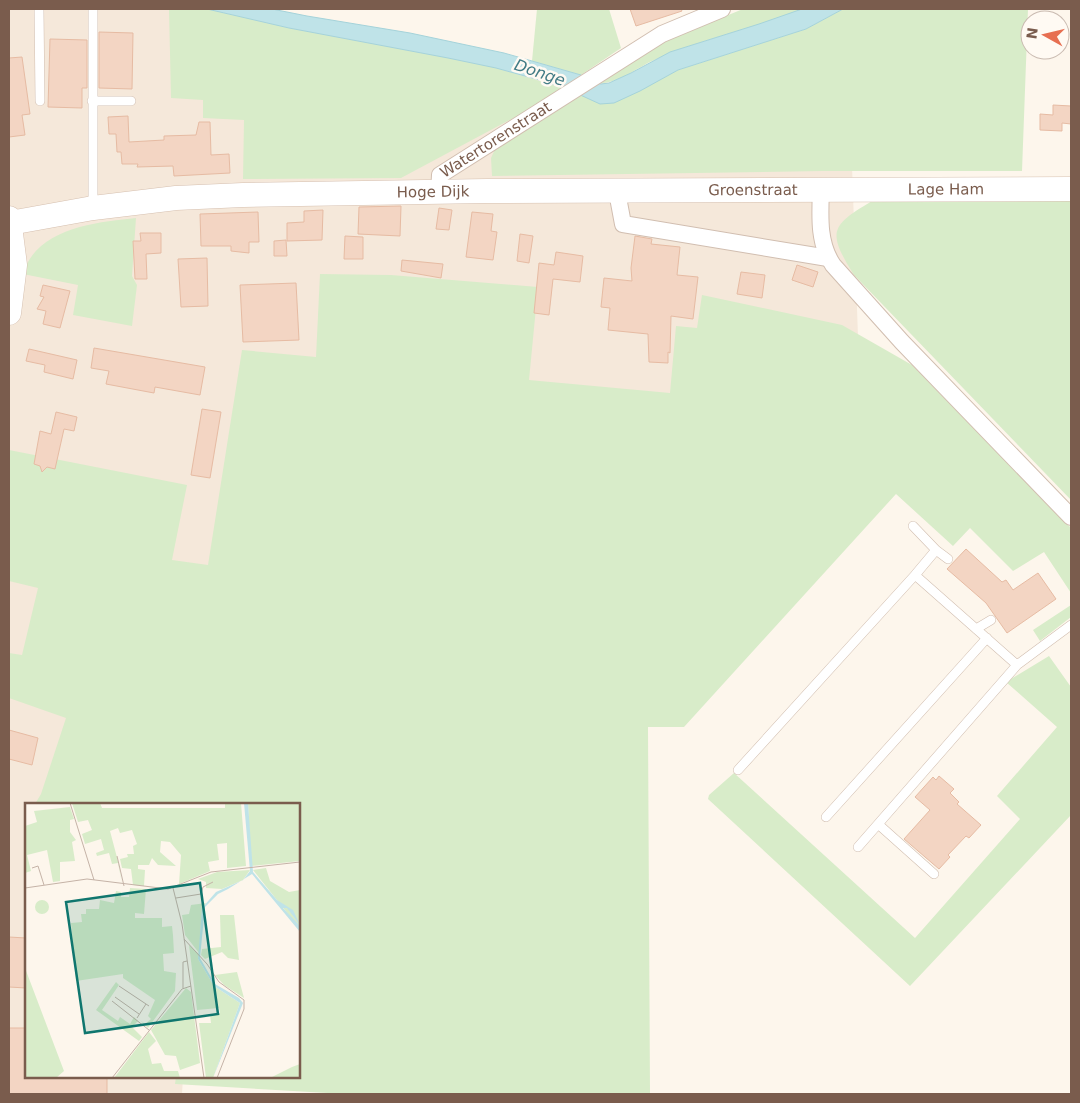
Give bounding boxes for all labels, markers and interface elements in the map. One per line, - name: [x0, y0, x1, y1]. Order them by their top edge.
- north arrow: [1020, 10, 1070, 60]
- text: N: [1023, 26, 1041, 40]
- water label: Donge: [512, 55, 568, 90]
- street label: Watertorenstraat: [437, 98, 555, 182]
- street label: Lage Ham: [908, 180, 984, 199]
- street label: Groenstraat: [708, 181, 798, 199]
- street label: Hoge Dijk: [397, 182, 470, 201]
- inset map: [25, 803, 300, 1078]

